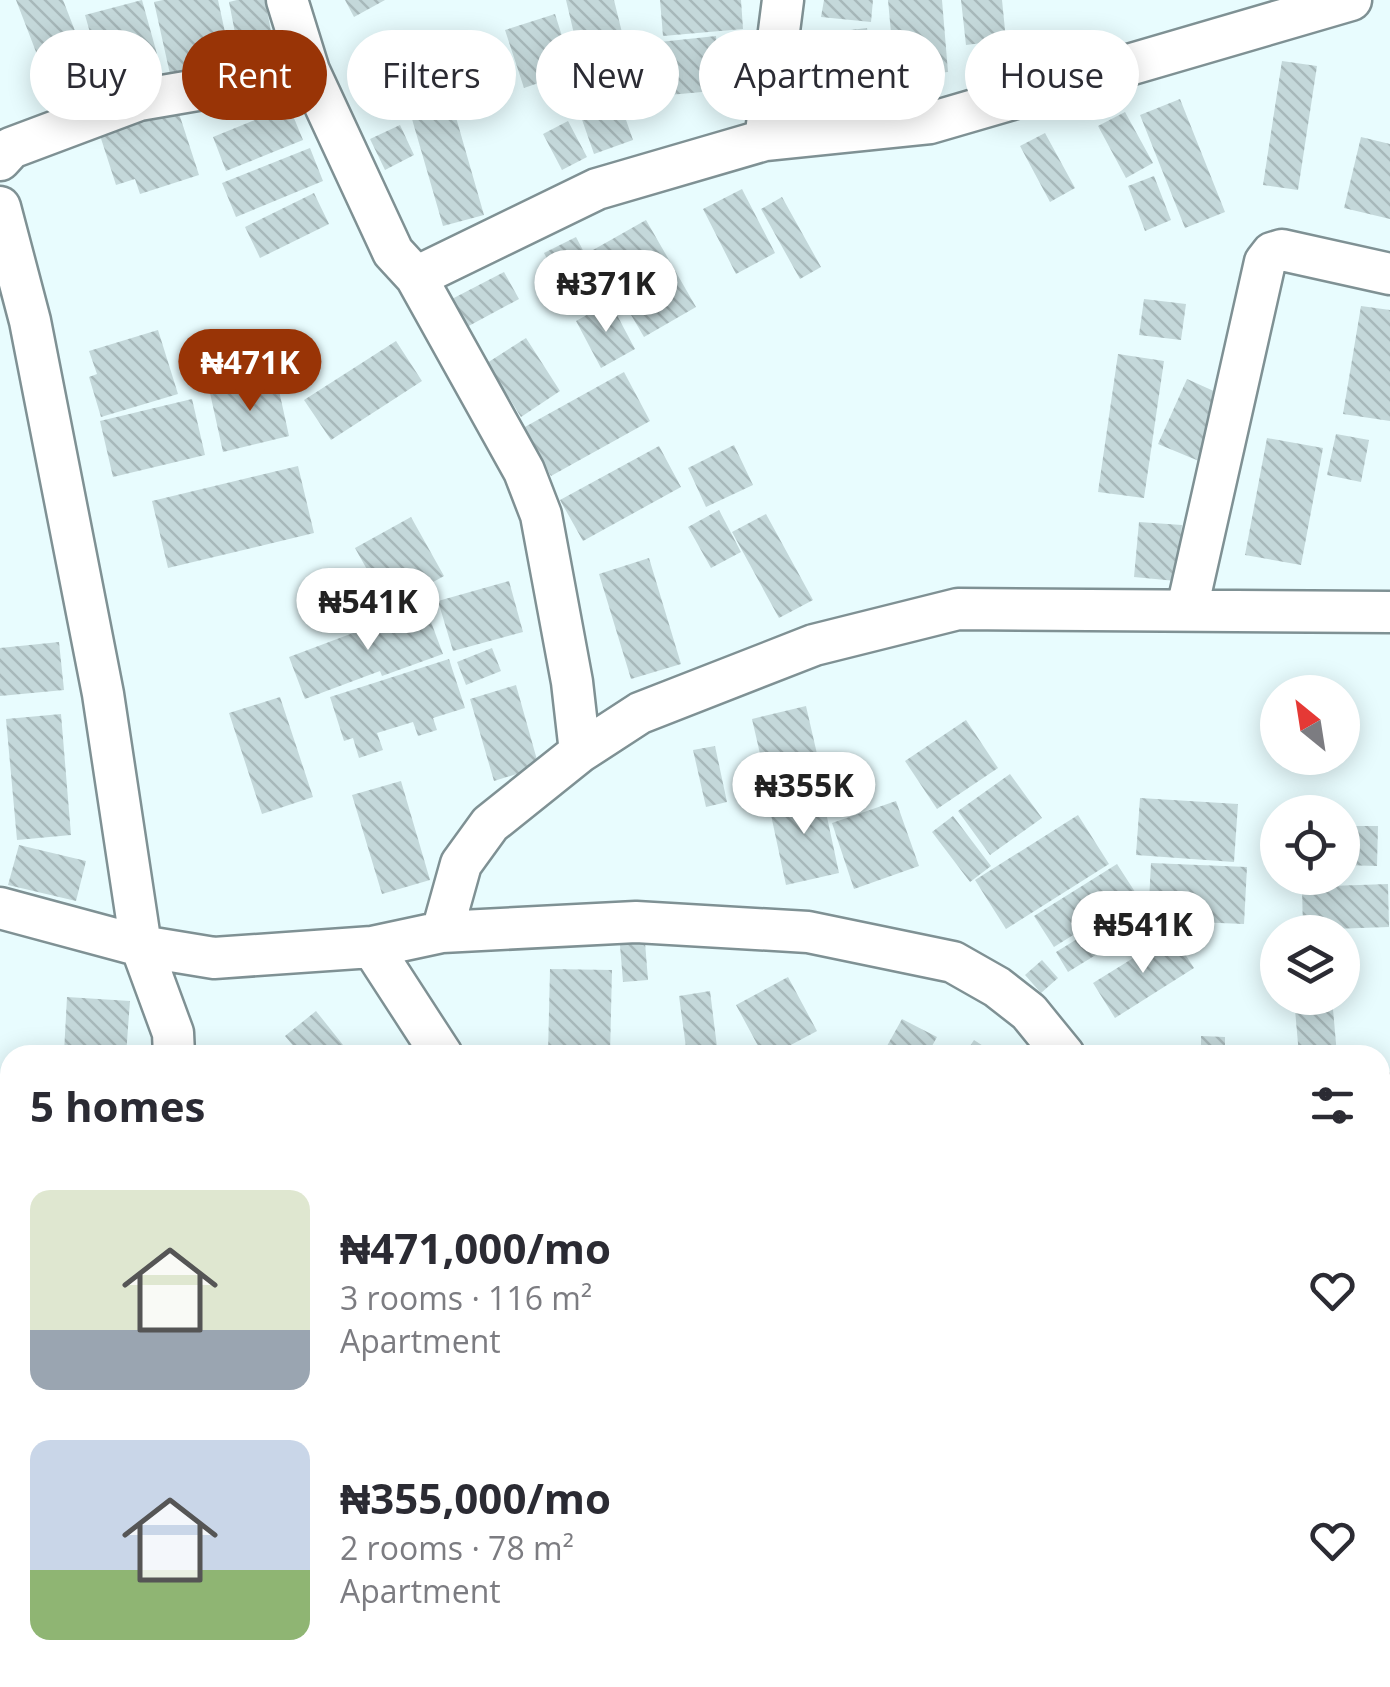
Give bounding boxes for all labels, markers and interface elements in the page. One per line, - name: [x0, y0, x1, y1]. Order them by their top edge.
- chip: Buy: [30, 30, 162, 120]
- chip: Rent: [182, 30, 327, 120]
- chip: Filters: [347, 30, 516, 120]
- chip: New: [536, 30, 679, 120]
- chip: Apartment: [699, 30, 945, 120]
- chip: House: [965, 30, 1139, 120]
- pin: ₦371K: [536, 250, 676, 335]
- text: ₦371K: [556, 261, 656, 304]
- pin: ₦471K: [180, 329, 320, 414]
- text: ₦471K: [200, 340, 300, 383]
- pin: ₦541K: [298, 568, 438, 653]
- text: ₦541K: [318, 579, 418, 622]
- north arrow: [1260, 675, 1360, 775]
- map controls: [1260, 675, 1360, 1015]
- pin: ₦355K: [734, 752, 874, 837]
- text: ₦355K: [754, 763, 854, 806]
- button: locate: [1260, 795, 1360, 895]
- pin: ₦541K: [1073, 891, 1213, 976]
- text: ₦541K: [1093, 902, 1193, 945]
- button: layers: [1260, 915, 1360, 1015]
- text: 5 homes: [30, 1077, 205, 1134]
- icon: filters: [1305, 1078, 1360, 1133]
- text: ₦471,000/mo: [340, 1219, 611, 1276]
- icon: home: [110, 1230, 230, 1350]
- icon: heart: [1305, 1263, 1360, 1318]
- text: 3 rooms · 116 m²: [340, 1276, 592, 1319]
- text: Apartment: [340, 1319, 501, 1362]
- text: ₦355,000/mo: [340, 1469, 611, 1526]
- icon: home: [110, 1480, 230, 1600]
- icon: heart: [1305, 1513, 1360, 1568]
- text: 2 rooms · 78 m²: [340, 1526, 574, 1569]
- text: Apartment: [340, 1569, 501, 1612]

